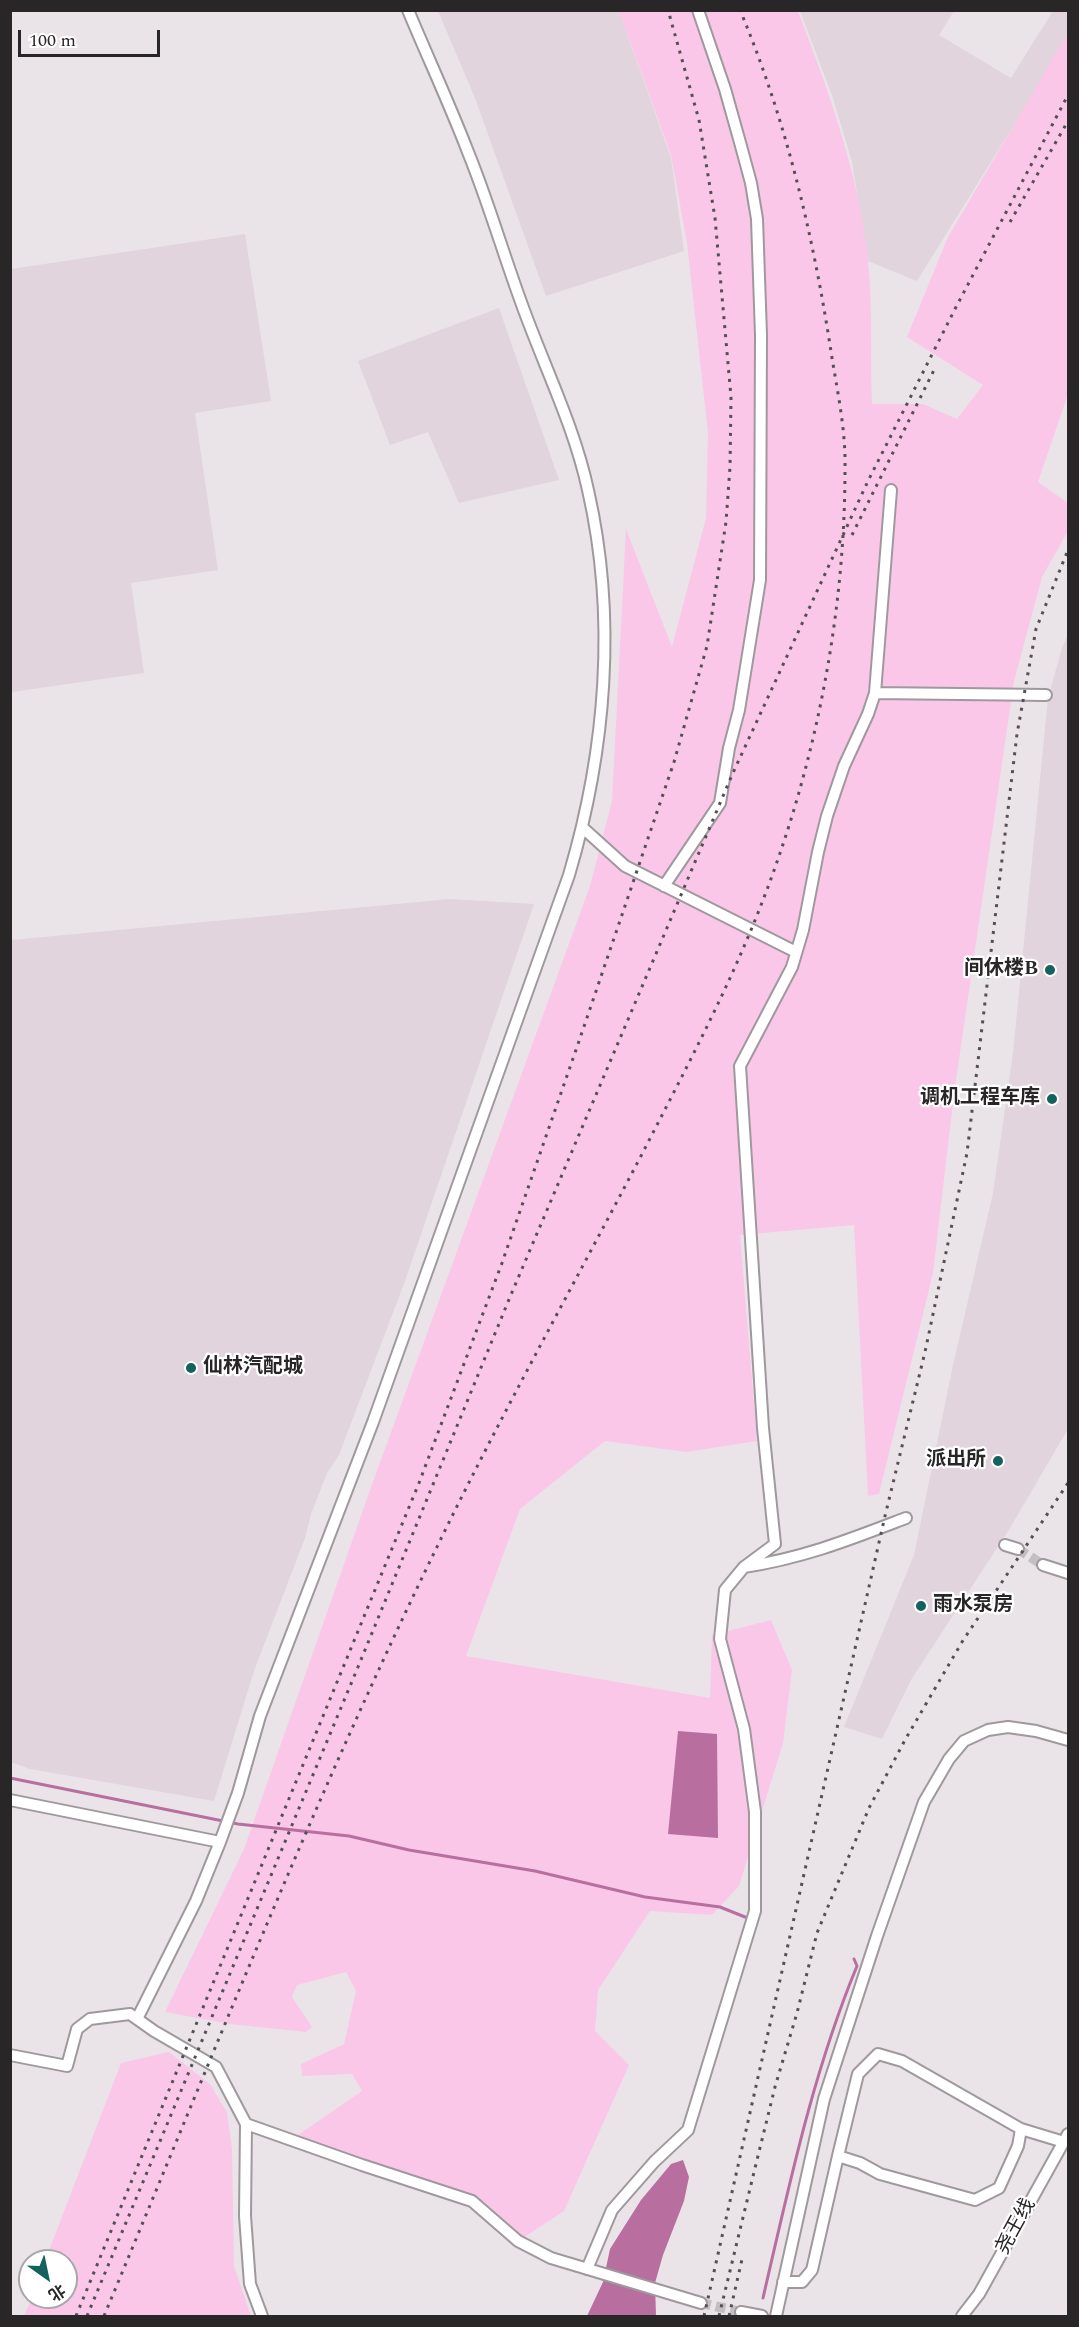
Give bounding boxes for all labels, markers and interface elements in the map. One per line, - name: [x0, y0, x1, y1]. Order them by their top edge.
- scale bar: [21, 18, 164, 56]
- text: 100 m: [29, 27, 76, 54]
- place label: 间休楼B: [964, 958, 1038, 982]
- marker: 间休楼B: [1043, 963, 1057, 977]
- place label: 调机工程车库: [920, 1087, 1040, 1111]
- marker: 调机工程车库: [1045, 1092, 1059, 1106]
- place label: 仙林汽配城: [203, 1356, 303, 1380]
- marker: 仙林汽配城: [184, 1361, 198, 1375]
- place label: 派出所: [926, 1449, 986, 1473]
- marker: 派出所: [991, 1454, 1005, 1468]
- place label: 雨水泵房: [933, 1594, 1013, 1618]
- marker: 雨水泵房: [914, 1599, 928, 1613]
- street label: 尧王线: [992, 2195, 1042, 2259]
- north arrow: [18, 2249, 78, 2309]
- text: 北: [43, 2278, 70, 2307]

